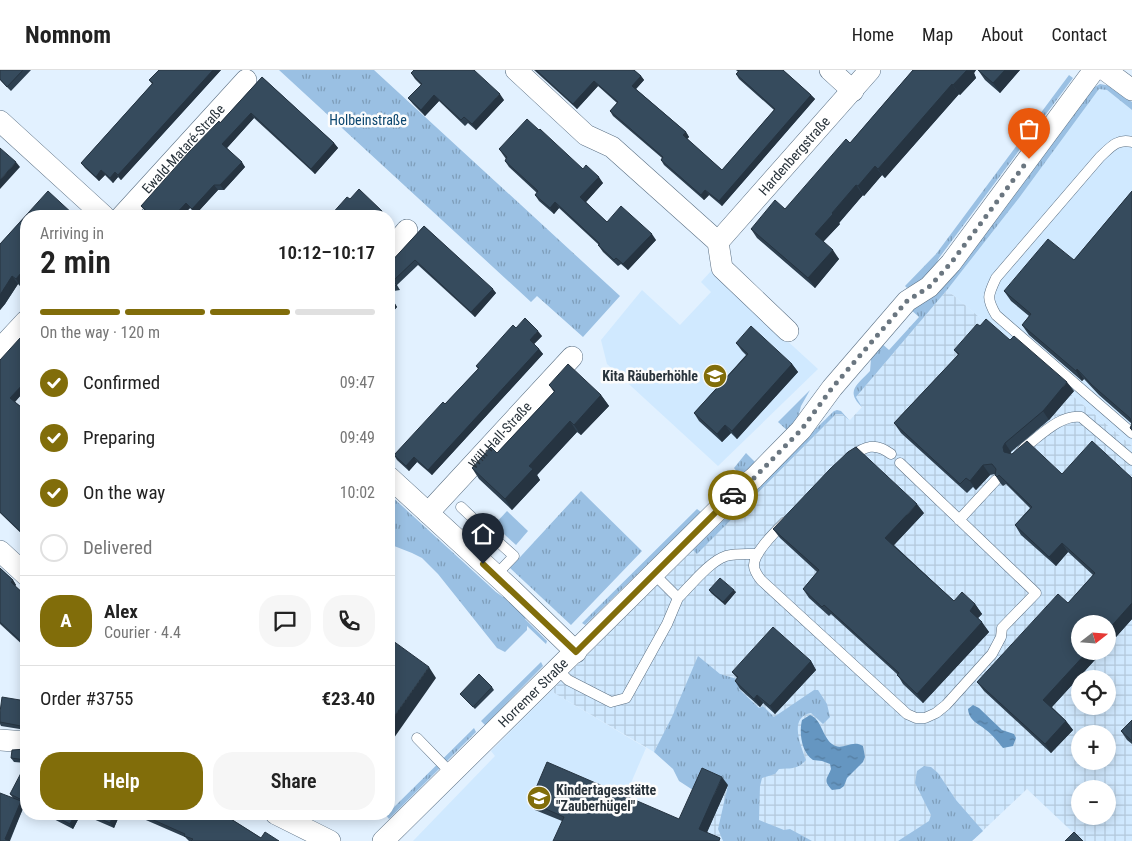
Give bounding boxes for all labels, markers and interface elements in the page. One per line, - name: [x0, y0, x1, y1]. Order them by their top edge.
- text: Nomnom: [25, 21, 111, 49]
- text: Home: [852, 24, 894, 45]
- text: Map: [922, 24, 953, 45]
- text: About: [981, 24, 1023, 45]
- text: Contact: [1051, 24, 1107, 45]
- street label: Ewald-Mataré-Straße: [139, 101, 228, 197]
- pin: [1008, 108, 1050, 159]
- park label: Holbeinstraße: [329, 112, 407, 128]
- street label: Hardenbergstraße: [755, 113, 833, 198]
- icon: bag: [1015, 115, 1043, 143]
- text: Arriving in: [40, 224, 104, 243]
- text: 10:12–10:17: [278, 241, 375, 264]
- text: 2 min: [40, 243, 111, 281]
- text: On the way · 120 m: [40, 323, 160, 342]
- school or university icon: Kita Räuberhöhle: [702, 363, 728, 389]
- place label: Kita Räuberhöhle: [602, 368, 698, 384]
- icon: check: [40, 369, 68, 397]
- text: Confirmed: [83, 371, 160, 394]
- text: 09:47: [340, 373, 375, 392]
- street label: Will-Hall-Straße: [465, 398, 535, 472]
- icon: check: [40, 424, 68, 452]
- text: Preparing: [83, 426, 155, 449]
- text: 09:49: [340, 428, 375, 447]
- courier: [708, 470, 758, 520]
- icon: check: [40, 479, 68, 507]
- text: On the way: [83, 481, 165, 504]
- icon: car: [719, 481, 747, 509]
- text: 10:02: [340, 483, 375, 502]
- pin: [462, 513, 504, 564]
- icon: home: [469, 520, 497, 548]
- text: Delivered: [83, 536, 152, 559]
- button: chat: [259, 595, 311, 647]
- button: phone: [323, 595, 375, 647]
- text: Alex: [104, 600, 138, 623]
- text: A: [60, 609, 72, 632]
- north arrow: [1071, 615, 1116, 660]
- map controls: [1071, 615, 1116, 825]
- text: Courier · 4.4: [104, 623, 181, 642]
- street label: Horremer Straße: [495, 655, 571, 730]
- button: locate: [1071, 670, 1116, 715]
- text: Order #3755: [40, 687, 133, 710]
- text: €23.40: [321, 687, 375, 710]
- button: +: [1071, 725, 1116, 770]
- button: Help: [40, 752, 203, 810]
- button: Share: [213, 752, 375, 810]
- button: −: [1071, 780, 1116, 825]
- place label: Kindertagesstätte "Zauberhügel": [556, 782, 657, 814]
- school or university icon: Kindertagesstätte "Zauberhügel": [526, 785, 552, 811]

